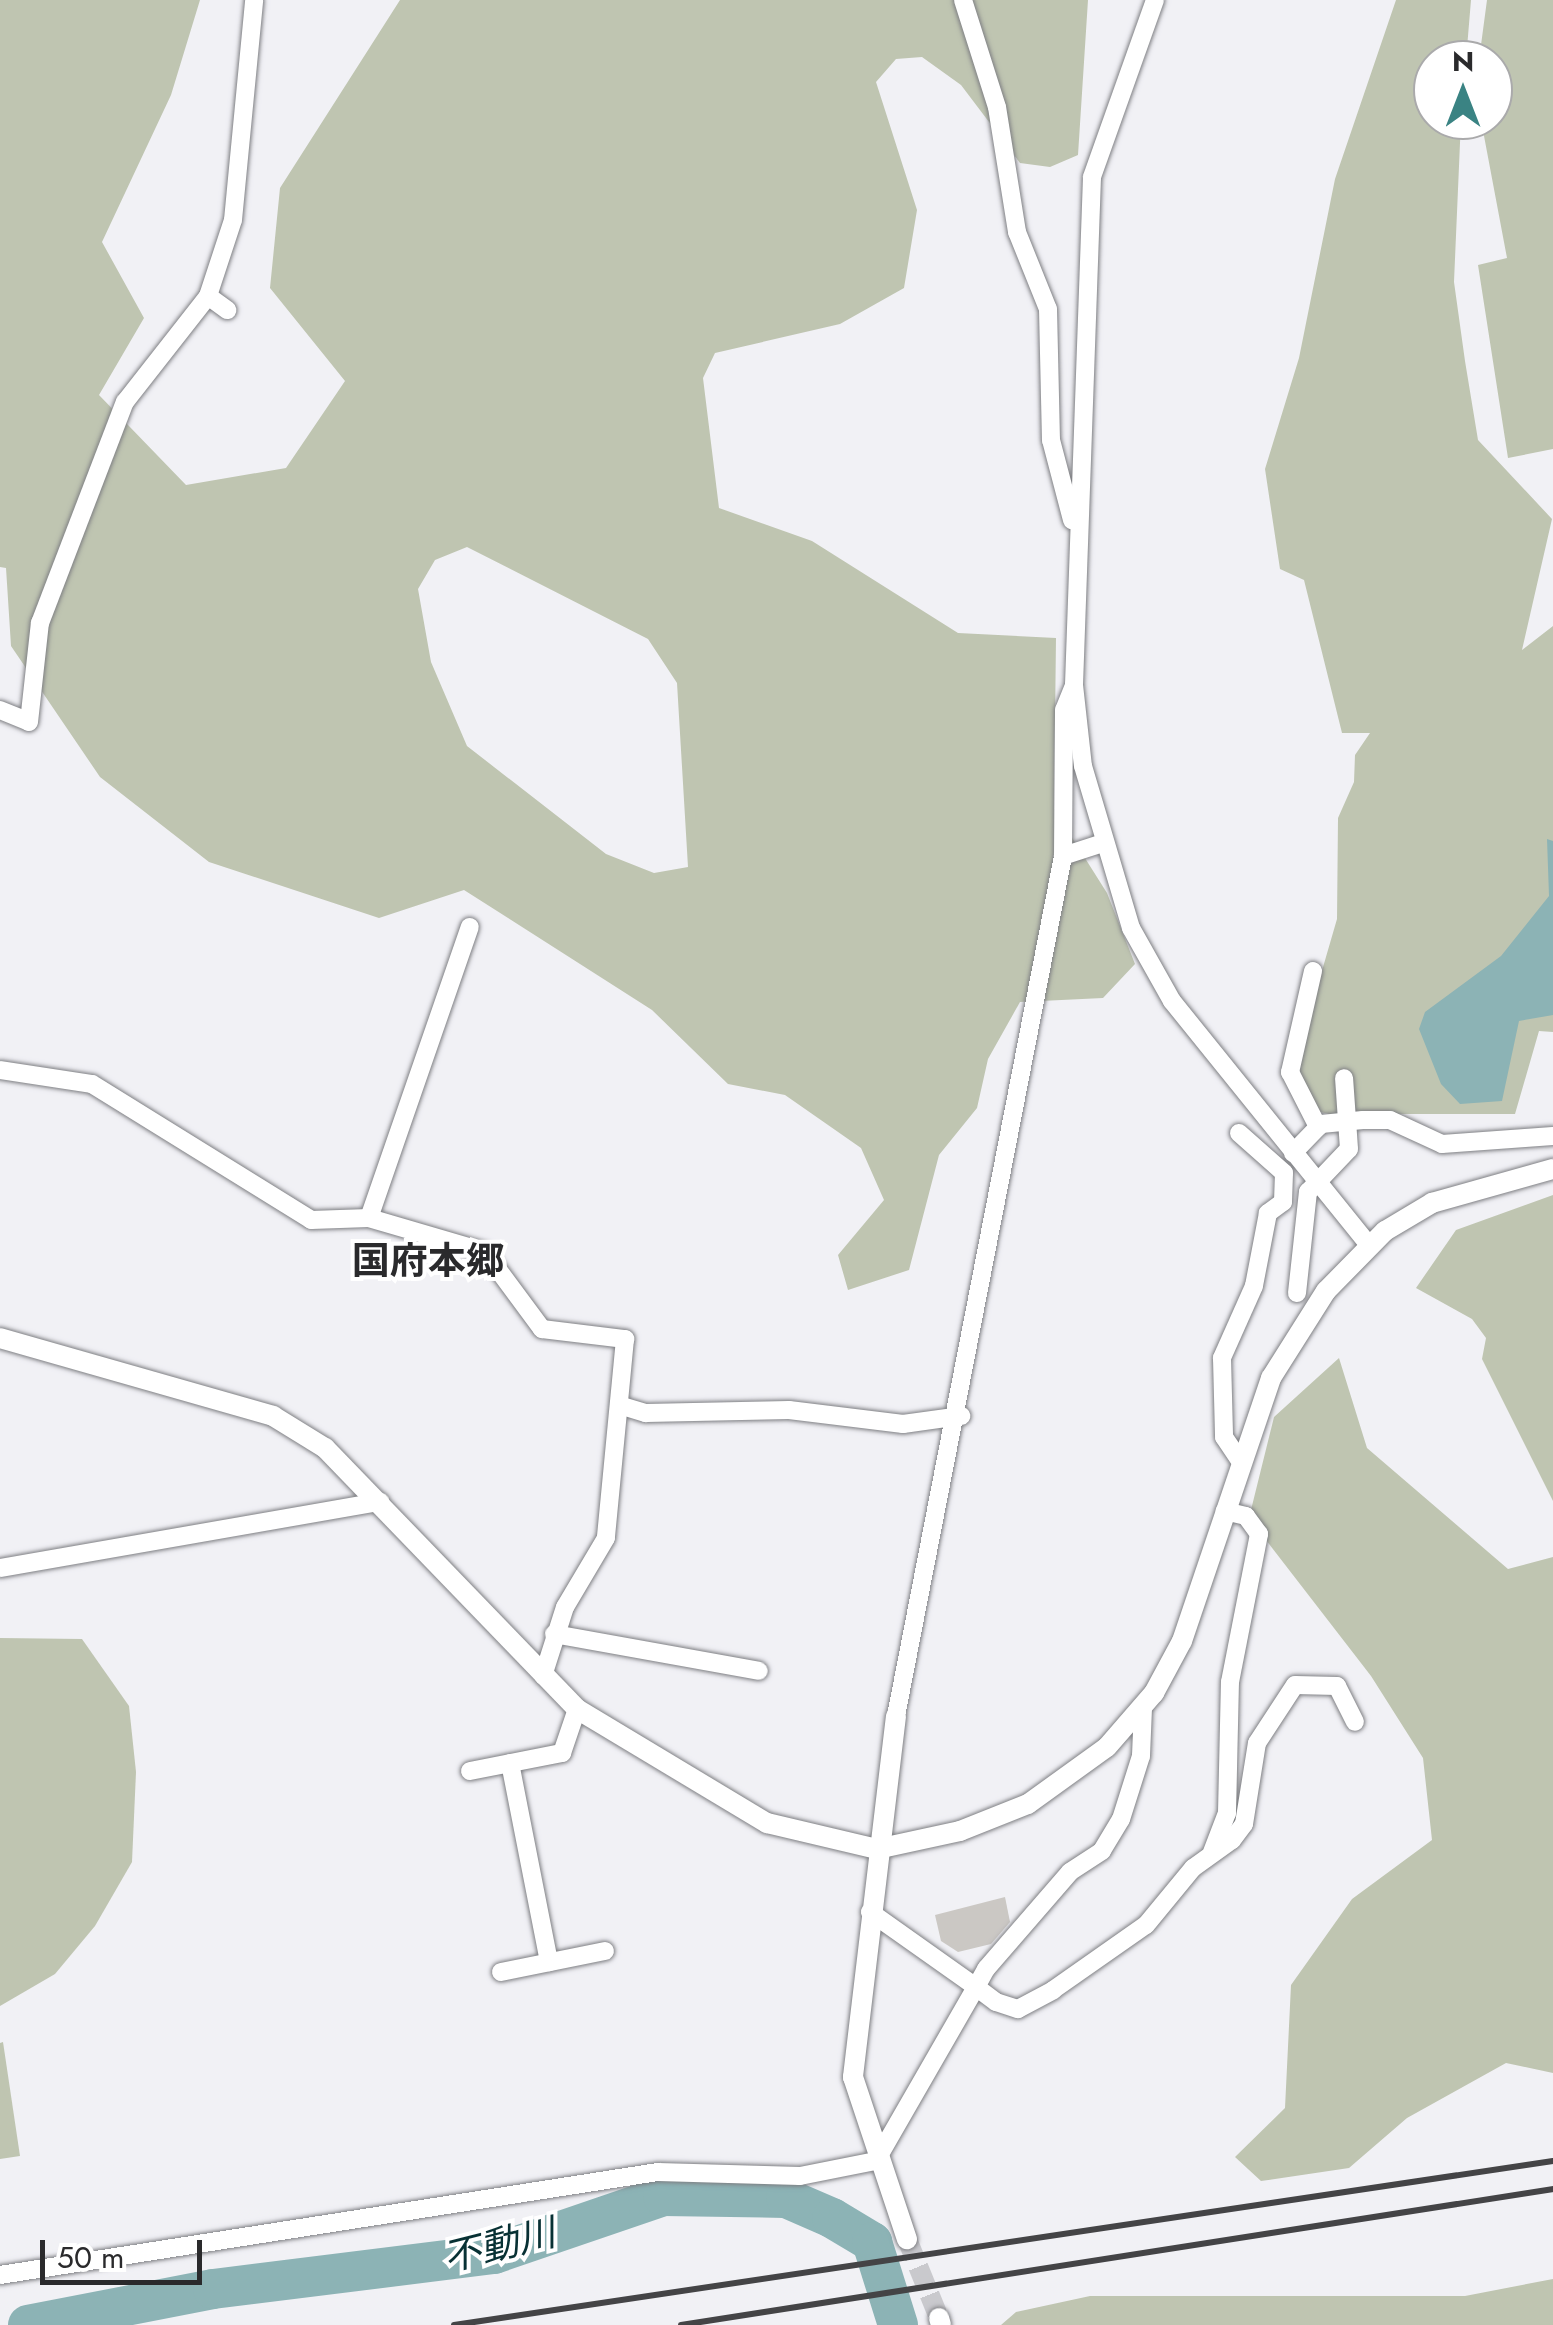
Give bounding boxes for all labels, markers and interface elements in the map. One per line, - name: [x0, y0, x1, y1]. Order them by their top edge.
- north arrow: [1413, 40, 1513, 140]
- text: N: [1452, 41, 1474, 82]
- district label: 国府本郷: [352, 1238, 504, 1284]
- water label: 不動川: [438, 2209, 560, 2281]
- scale bar: [45, 2220, 208, 2282]
- text: 50 m: [57, 2236, 124, 2279]

